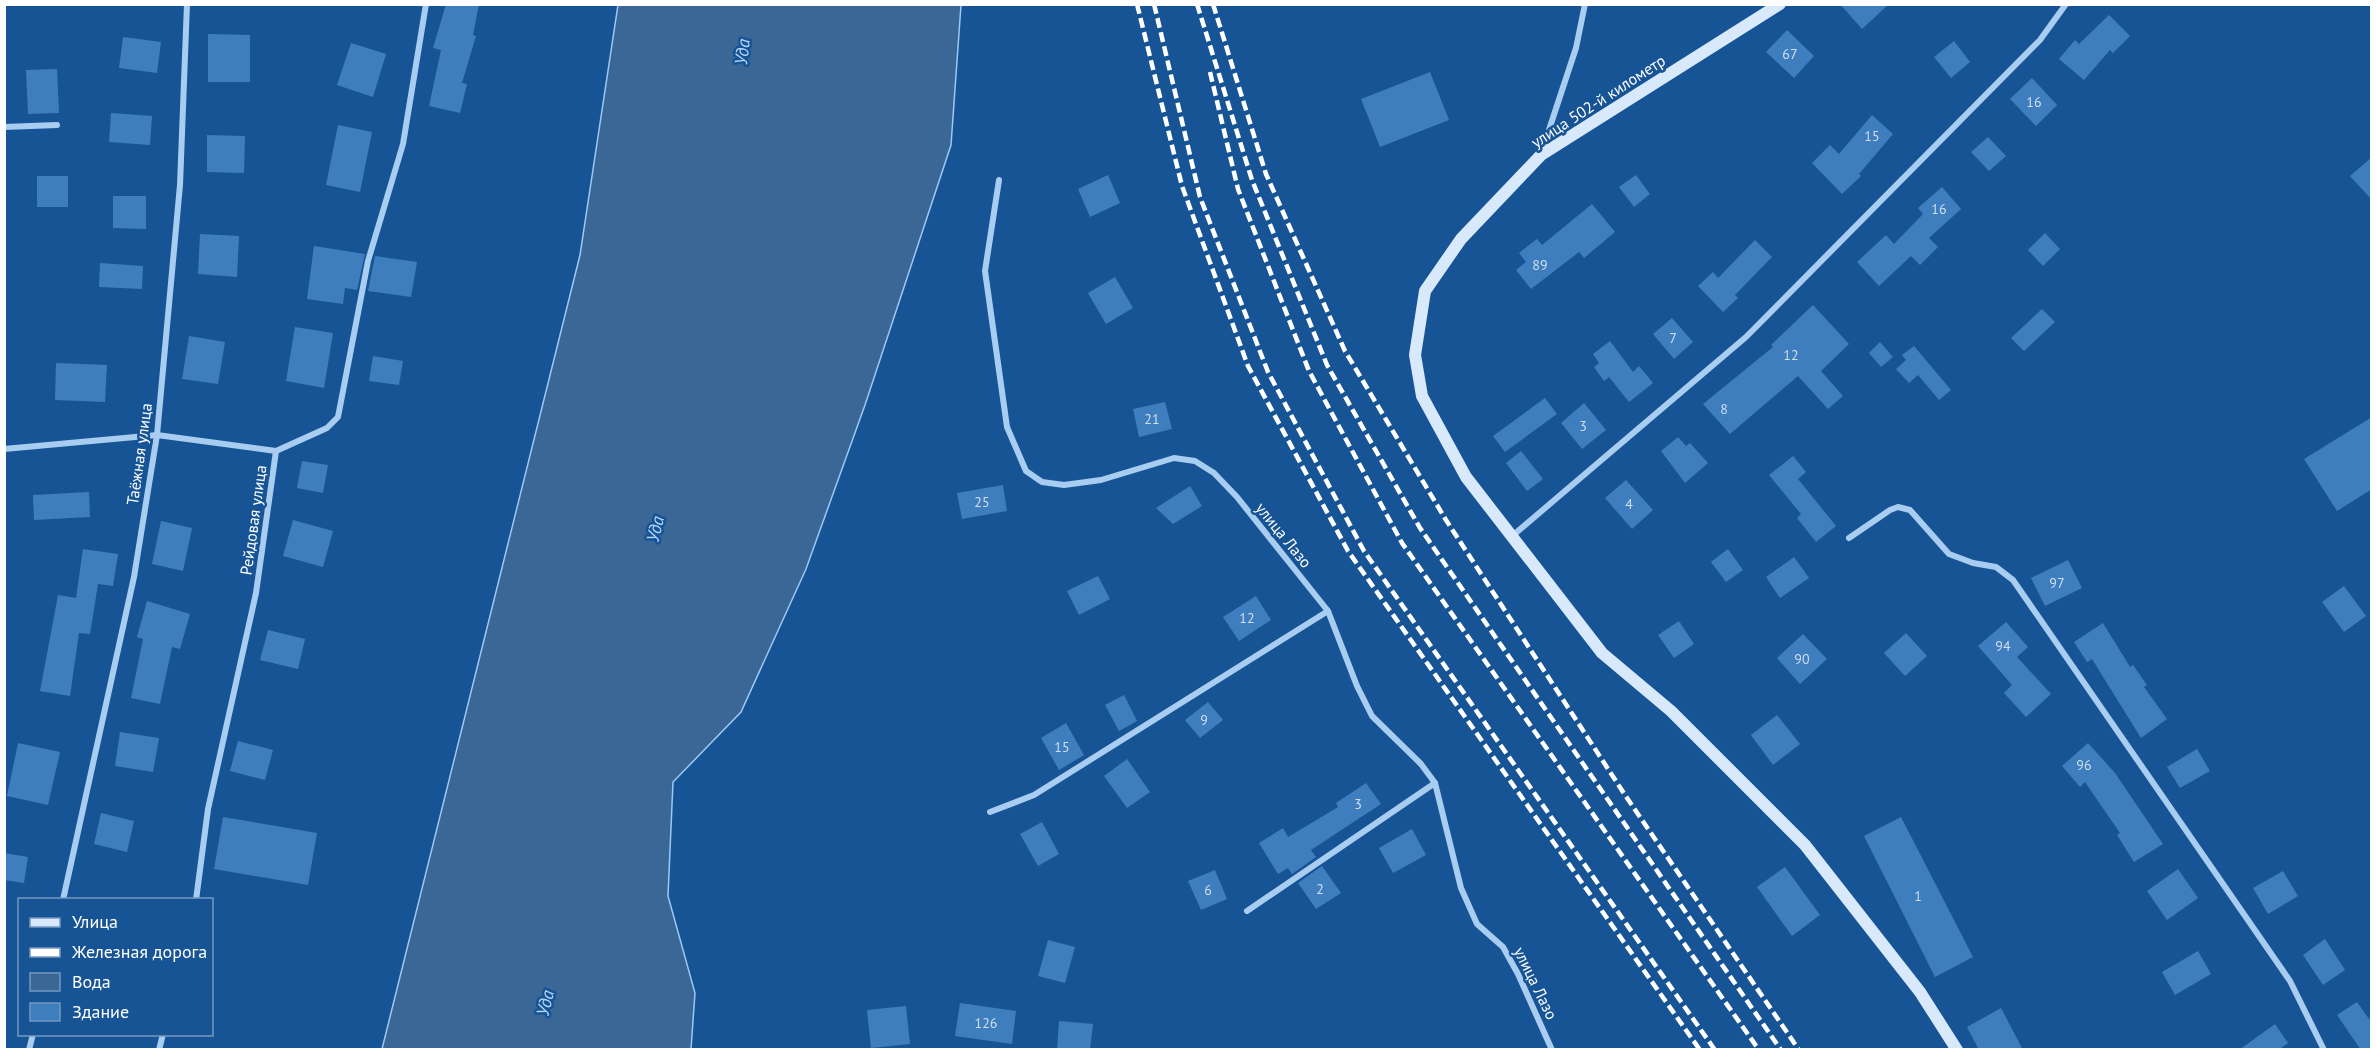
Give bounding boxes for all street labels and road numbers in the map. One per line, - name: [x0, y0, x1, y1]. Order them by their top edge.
- street label: улица 502-й километр: [1527, 50, 1669, 152]
- street label: Таёжная улица: [122, 402, 156, 506]
- street label: Рейдовая улица: [235, 464, 271, 576]
- street label: улица Лазо: [1252, 498, 1316, 572]
- street label: улица Лазо: [1510, 943, 1562, 1023]

